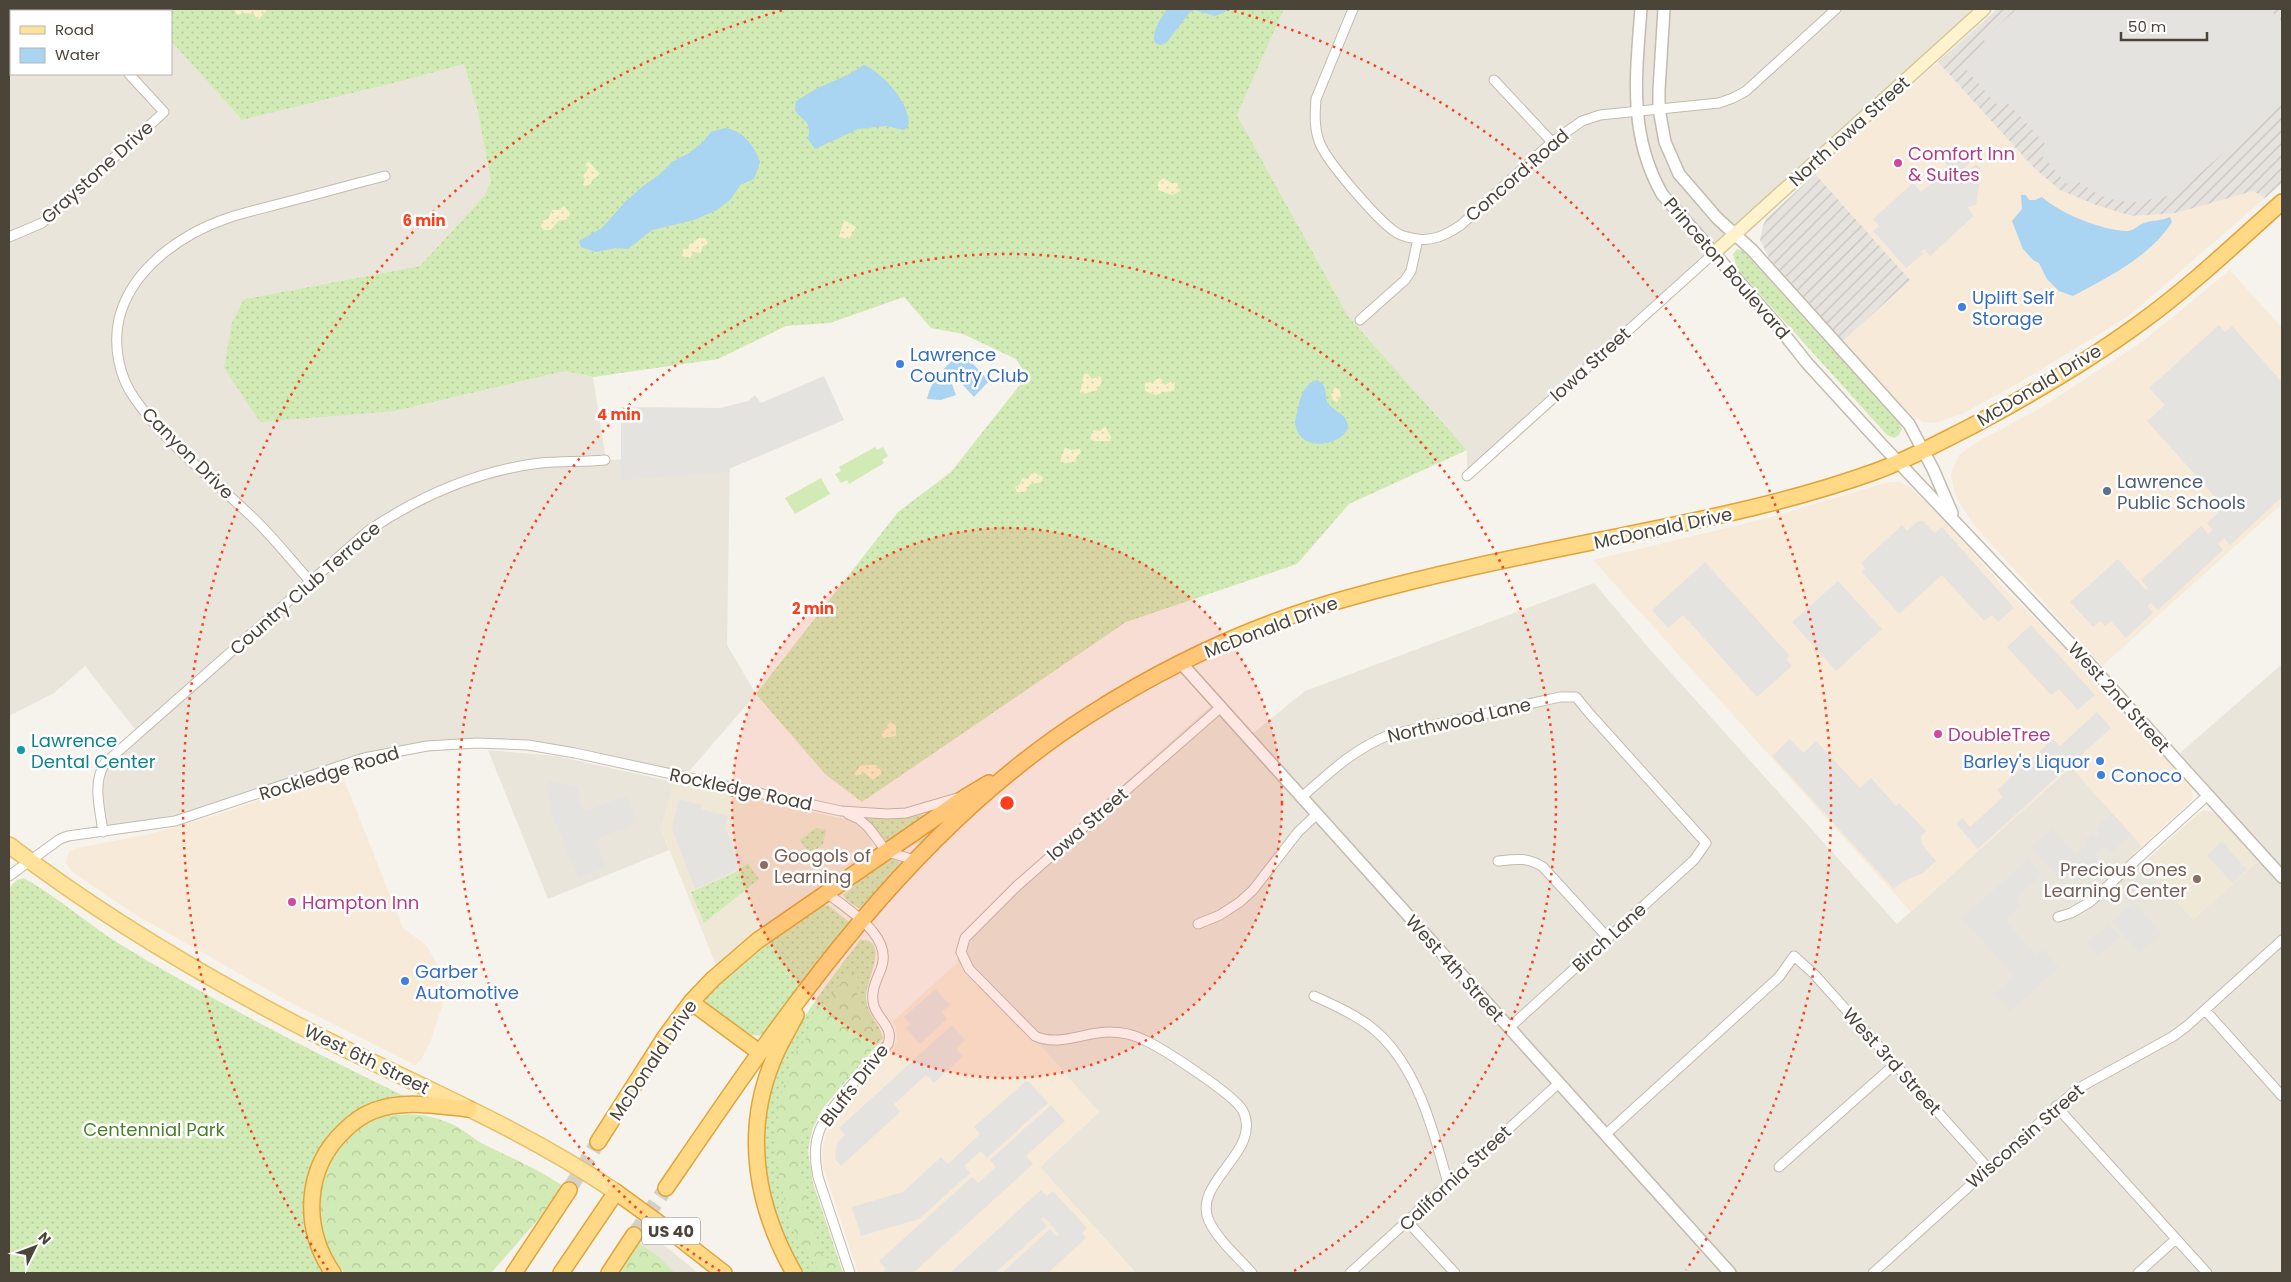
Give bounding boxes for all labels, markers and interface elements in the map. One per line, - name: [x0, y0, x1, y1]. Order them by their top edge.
- legend: [10, 10, 172, 75]
- scale bar: [2121, 10, 2207, 42]
- text: 50 m: [2128, 16, 2166, 37]
- text: Road: [55, 19, 94, 40]
- text: Water: [55, 44, 101, 65]
- street label: North Iowa Street: [1783, 70, 1915, 192]
- street label: Graystone Drive: [35, 115, 159, 229]
- street label: Concord Road: [1460, 123, 1574, 227]
- place label: Comfort Inn & Suites: [1908, 141, 2015, 187]
- marker: Comfort Inn & Suites: [1892, 157, 1904, 169]
- street label: Princeton Boulevard: [1658, 192, 1796, 344]
- text: 6 min: [402, 210, 446, 231]
- place label: Uplift Self Storage: [1972, 285, 2055, 331]
- marker: Uplift Self Storage: [1956, 301, 1968, 313]
- street label: Iowa Street: [1544, 321, 1636, 407]
- street label: McDonald Drive: [1972, 338, 2106, 432]
- place label: Lawrence Country Club: [910, 342, 1029, 388]
- marker: Lawrence Country Club: [894, 358, 906, 370]
- street label: Canyon Drive: [136, 401, 240, 505]
- text: 4 min: [597, 404, 641, 425]
- place label: Lawrence Public Schools: [2117, 469, 2246, 515]
- marker: Lawrence Public Schools: [2101, 485, 2113, 497]
- street label: McDonald Drive: [1591, 501, 1735, 555]
- street label: Country Club Terrace: [224, 516, 386, 660]
- street label: McDonald Drive: [1201, 590, 1341, 664]
- text: 2 min: [792, 598, 834, 619]
- street label: West 2nd Street: [2063, 636, 2175, 758]
- street label: Northwood Lane: [1385, 691, 1533, 749]
- place label: DoubleTree: [1948, 722, 2050, 747]
- place label: Lawrence Dental Center: [31, 728, 156, 774]
- marker: DoubleTree: [1932, 728, 1944, 740]
- street label: Rockledge Road: [256, 740, 402, 806]
- marker: Lawrence Dental Center: [15, 744, 27, 756]
- place label: Barley's Liquor: [1963, 749, 2090, 774]
- marker: Barley's Liquor: [2094, 755, 2106, 767]
- street label: Rockledge Road: [667, 762, 815, 816]
- place label: Conoco: [2111, 763, 2182, 788]
- marker: Conoco: [2095, 769, 2107, 781]
- street label: Iowa Street: [1041, 782, 1133, 866]
- centre of rings: [998, 794, 1016, 812]
- place label: Googols of Learning: [774, 843, 871, 889]
- place label: Precious Ones Learning Center: [2044, 857, 2187, 903]
- marker: Googols of Learning: [758, 859, 770, 871]
- marker: Precious Ones Learning Center: [2191, 873, 2203, 885]
- place label: Hampton Inn: [302, 890, 419, 915]
- marker: Hampton Inn: [286, 896, 298, 908]
- street label: Birch Lane: [1566, 897, 1652, 977]
- street label: West 4th Street: [1400, 909, 1510, 1027]
- place label: Garber Automotive: [415, 959, 519, 1005]
- marker: Garber Automotive: [399, 975, 411, 987]
- street label: McDonald Drive: [603, 995, 703, 1125]
- street label: West 3rd Street: [1837, 1002, 1947, 1120]
- street label: West 6th Street: [300, 1018, 434, 1100]
- street label: Bluffs Drive: [814, 1039, 894, 1131]
- street label: Wisconsin Street: [1961, 1078, 2089, 1194]
- park label: Centennial Park: [83, 1117, 226, 1142]
- street label: California Street: [1394, 1120, 1516, 1236]
- road number: US 40: [642, 1218, 700, 1244]
- north arrow: [10, 1222, 60, 1272]
- text: N: [34, 1228, 56, 1249]

